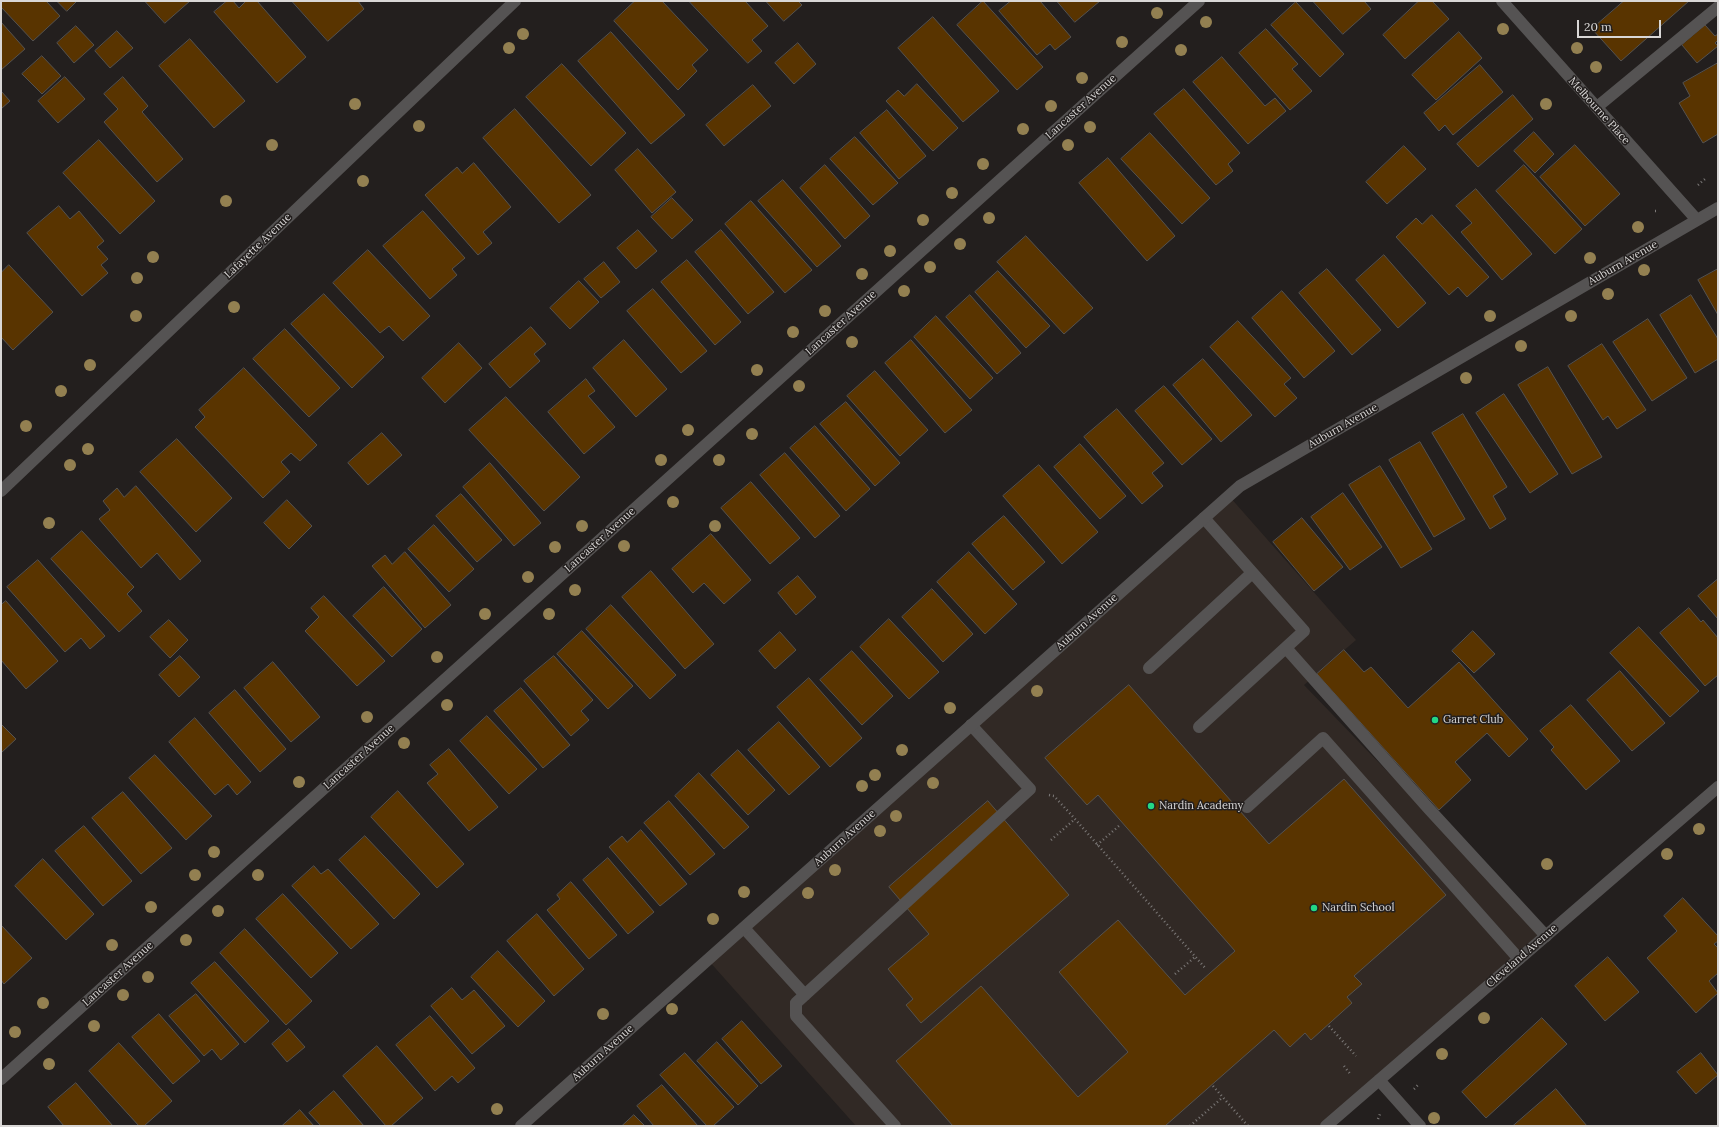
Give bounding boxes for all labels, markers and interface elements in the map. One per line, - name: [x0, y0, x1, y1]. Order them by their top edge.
- scale bar: [1579, 12, 1663, 38]
- text: 20 m: [1584, 19, 1612, 34]
- street label: Lancaster Avenue: [1043, 72, 1119, 142]
- street label: Melbourne Place: [1565, 75, 1633, 147]
- street label: Lafayette Avenue: [222, 211, 294, 281]
- street label: Auburn Avenue: [1586, 238, 1660, 288]
- street label: Lancaster Avenue: [803, 288, 879, 358]
- street label: Auburn Avenue: [1306, 401, 1380, 451]
- street label: Lancaster Avenue: [562, 505, 638, 575]
- street label: Auburn Avenue: [1054, 591, 1120, 653]
- place label: Garret Club: [1443, 713, 1503, 727]
- marker: Garret Club: [1430, 715, 1440, 725]
- street label: Lancaster Avenue: [321, 722, 397, 792]
- place label: Nardin Academy: [1159, 799, 1243, 813]
- marker: Nardin Academy: [1146, 801, 1156, 811]
- street label: Auburn Avenue: [812, 807, 878, 869]
- place label: Nardin School: [1322, 901, 1394, 915]
- marker: Nardin School: [1309, 903, 1319, 913]
- street label: Cleveland Avenue: [1484, 921, 1560, 991]
- street label: Lancaster Avenue: [80, 939, 156, 1009]
- street label: Auburn Avenue: [570, 1022, 636, 1084]

